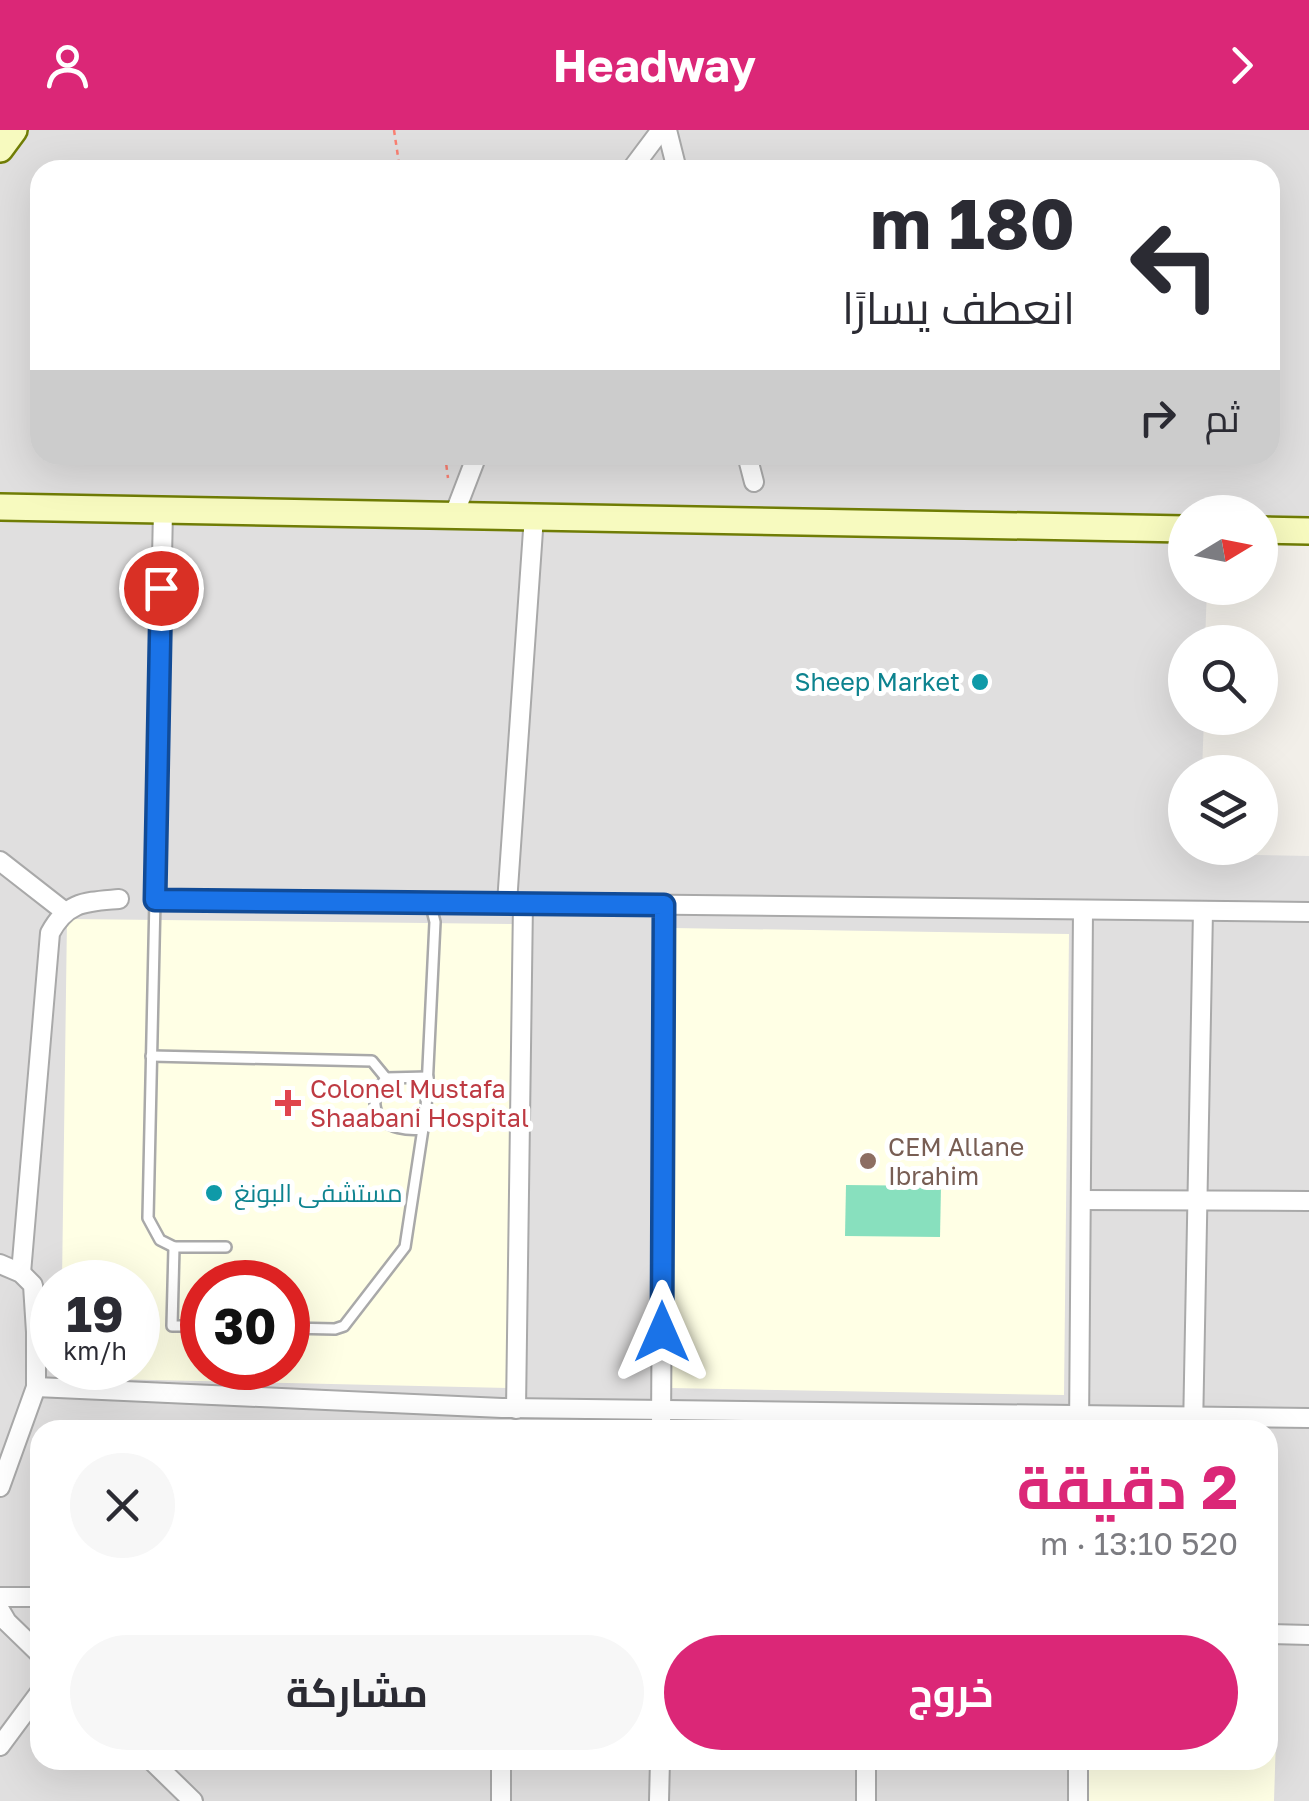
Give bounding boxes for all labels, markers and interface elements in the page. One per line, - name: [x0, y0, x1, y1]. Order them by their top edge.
- icon: person: [40, 38, 95, 93]
- text: Headway: [553, 38, 756, 92]
- icon: forward: [1214, 38, 1269, 93]
- text: 180 m: [870, 180, 1075, 264]
- icon: left: [1110, 200, 1240, 330]
- text: انعطف يسارًا: [842, 280, 1075, 334]
- icon: right: [1130, 390, 1185, 445]
- text: ثم: [1205, 395, 1240, 440]
- north arrow: [1168, 495, 1278, 605]
- map controls: [1168, 495, 1278, 865]
- pin: [119, 546, 204, 631]
- icon: arrive: [134, 561, 189, 616]
- button: search: [1168, 625, 1278, 735]
- place label: Sheep Market: [794, 666, 960, 697]
- marker: Sheep Market: [969, 671, 991, 693]
- button: layers: [1168, 755, 1278, 865]
- place label: Colonel Mustafa Shaabani Hospital: [310, 1073, 529, 1133]
- marker: Colonel Mustafa Shaabani Hospital: [275, 1090, 301, 1116]
- place label: CEM Allane Ibrahim: [888, 1131, 1024, 1191]
- marker: CEM Allane Ibrahim: [857, 1150, 879, 1172]
- place label: مستشفى البونغ: [234, 1177, 403, 1210]
- marker: مستشفى البونغ: [203, 1182, 225, 1204]
- speed limit sign: 30: [180, 1260, 310, 1390]
- position arrow: [610, 1280, 714, 1384]
- text: 19: [66, 1283, 124, 1343]
- text: km/h: [63, 1335, 127, 1366]
- text: 2 دقيقة: [1017, 1450, 1238, 1522]
- button: close: [70, 1453, 175, 1558]
- text: 520 m · 13:10: [1040, 1524, 1238, 1562]
- button: مشاركة: [70, 1635, 644, 1750]
- button: خروج: [664, 1635, 1238, 1750]

